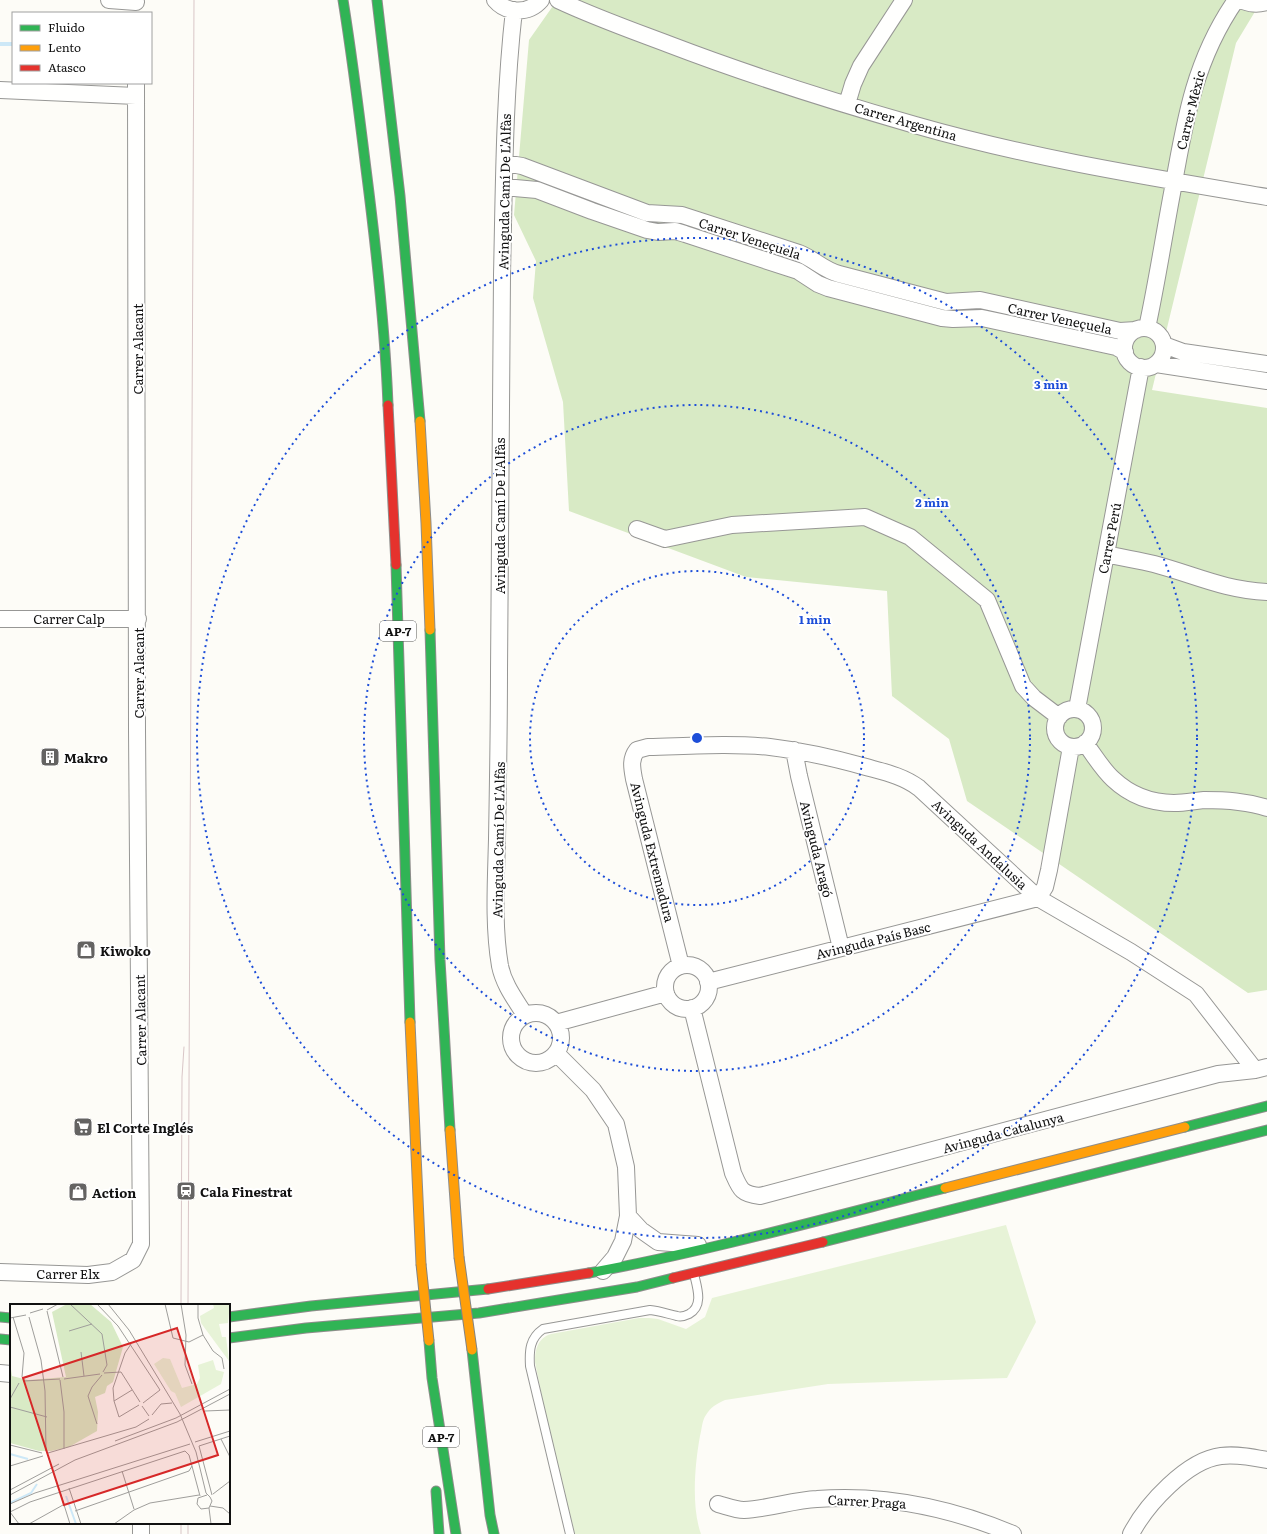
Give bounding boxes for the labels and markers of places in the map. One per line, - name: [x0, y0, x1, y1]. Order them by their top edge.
- centre of rings: [690, 731, 704, 745]
- building icon: Makro: [39, 746, 61, 768]
- place label: Makro: [64, 748, 108, 767]
- shop icon: Kiwoko: [75, 939, 97, 961]
- place label: Kiwoko: [100, 941, 151, 960]
- supermarket icon: El Corte Inglés: [72, 1116, 94, 1138]
- place label: El Corte Inglés: [97, 1118, 194, 1137]
- station icon: Cala Finestrat: [175, 1180, 197, 1202]
- shop icon: Action: [67, 1181, 89, 1203]
- place label: Cala Finestrat: [200, 1182, 293, 1201]
- place label: Action: [92, 1183, 136, 1202]

